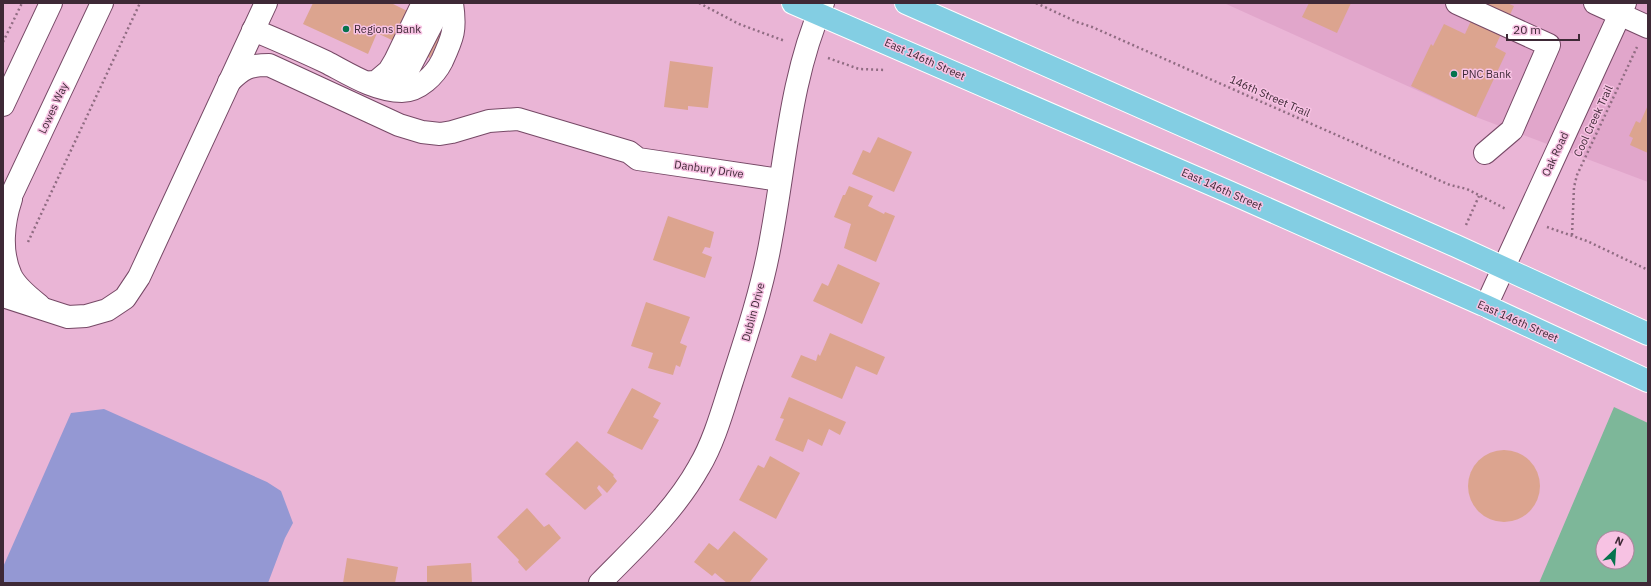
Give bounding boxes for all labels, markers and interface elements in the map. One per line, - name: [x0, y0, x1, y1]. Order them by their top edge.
- scale bar: [1507, 16, 1579, 42]
- place label: Regions Bank: [354, 22, 421, 36]
- text: 20 m: [1513, 22, 1541, 37]
- marker: Regions Bank: [341, 24, 351, 34]
- street label: East 146th Street: [883, 35, 968, 83]
- place label: PNC Bank: [1462, 67, 1511, 81]
- marker: PNC Bank: [1449, 69, 1459, 79]
- street label: 146th Street Trail: [1228, 72, 1312, 120]
- street label: Lowes Way: [35, 80, 71, 136]
- street label: Cool Creek Trail: [1570, 83, 1616, 159]
- street label: Oak Road: [1539, 130, 1571, 178]
- street label: Danbury Drive: [673, 157, 745, 181]
- street label: East 146th Street: [1180, 165, 1265, 213]
- street label: Dublin Drive: [738, 281, 768, 343]
- street label: East 146th Street: [1476, 297, 1561, 345]
- north arrow: [1595, 530, 1635, 570]
- text: N: [1613, 533, 1626, 549]

